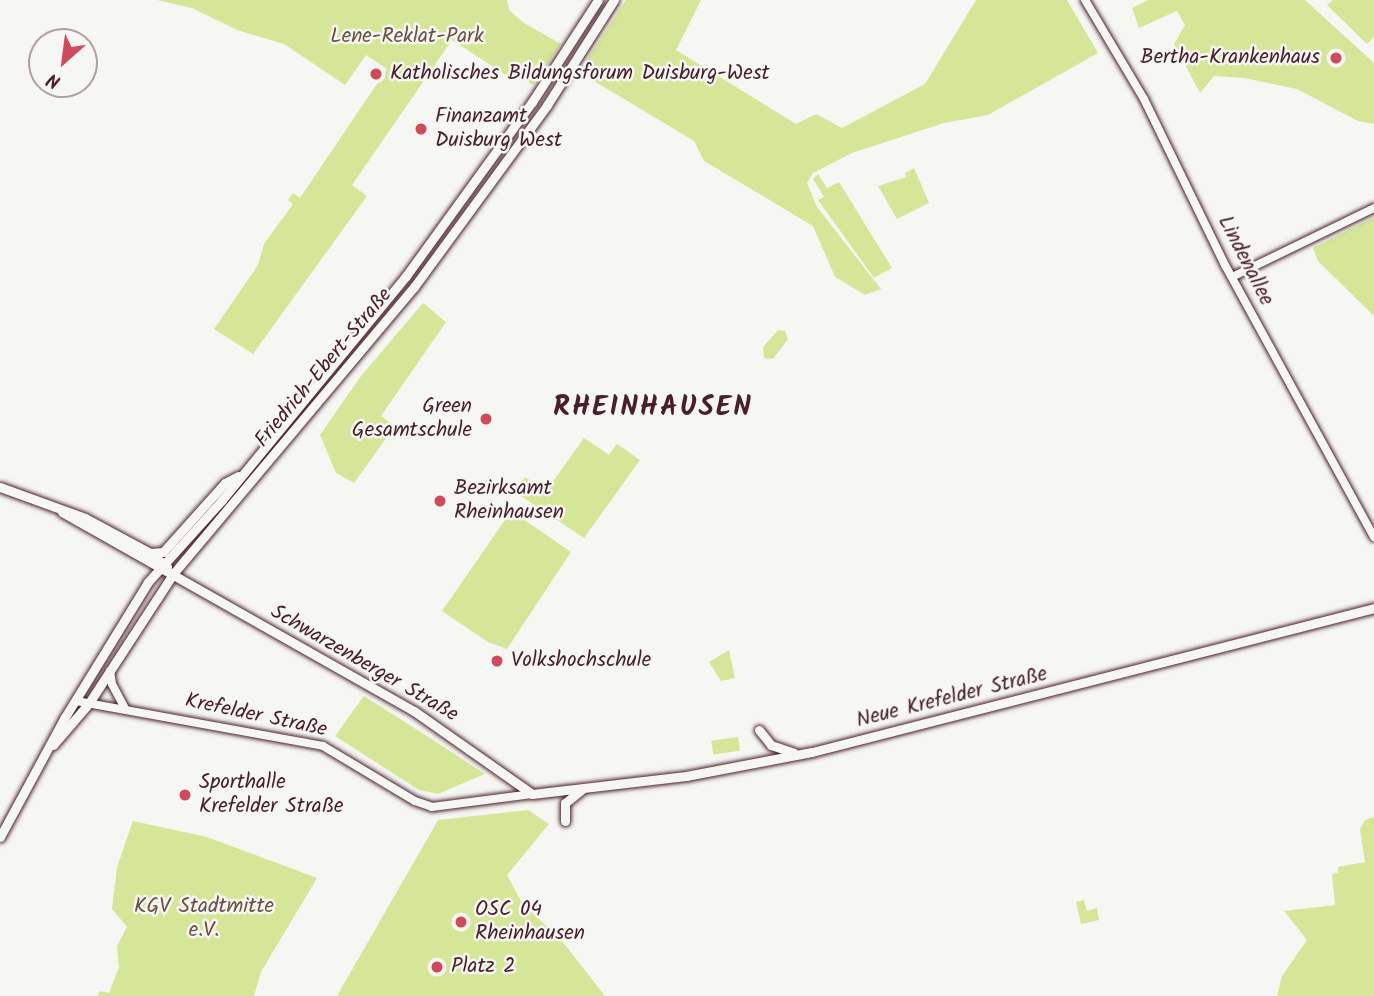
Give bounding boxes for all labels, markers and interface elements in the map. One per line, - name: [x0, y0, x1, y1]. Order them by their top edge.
- park label: Lene-Reklat-Park: [330, 24, 484, 50]
- north arrow: [28, 28, 98, 98]
- place label: Bertha-Krankenhaus: [1140, 45, 1320, 71]
- marker: Bertha-Krankenhaus: [1326, 48, 1346, 68]
- place label: Katholisches Bildungsforum Duisburg-West: [390, 61, 770, 87]
- text: N: [42, 64, 66, 96]
- marker: Katholisches Bildungsforum Duisburg-West: [368, 66, 384, 82]
- place label: Finanzamt Duisburg West: [435, 104, 562, 154]
- marker: Finanzamt Duisburg West: [413, 121, 429, 137]
- street label: Lindenallee: [1212, 212, 1278, 310]
- street label: Friedrich-Ebert-Straße: [250, 283, 398, 453]
- district label: RHEINHAUSEN: [554, 391, 752, 425]
- place label: Green Gesamtschule: [352, 394, 472, 444]
- marker: Green Gesamtschule: [478, 411, 494, 427]
- place label: Bezirksamt Rheinhausen: [454, 476, 564, 526]
- marker: Bezirksamt Rheinhausen: [432, 493, 448, 509]
- street label: Schwarzenberger Straße: [266, 600, 462, 728]
- place label: Volkshochschule: [511, 648, 651, 674]
- marker: Volkshochschule: [489, 653, 505, 669]
- street label: Neue Krefelder Straße: [854, 662, 1050, 734]
- street label: Krefelder Straße: [183, 689, 329, 743]
- place label: Sporthalle Krefelder Straße: [199, 770, 343, 820]
- marker: Sporthalle Krefelder Straße: [177, 787, 193, 803]
- park label: KGV Stadtmitte e.V.: [134, 894, 274, 944]
- place label: OSC 04 Rheinhausen: [475, 897, 585, 947]
- marker: OSC 04 Rheinhausen: [453, 914, 469, 930]
- place label: Platz 2: [451, 954, 515, 980]
- marker: Platz 2: [429, 959, 445, 975]

